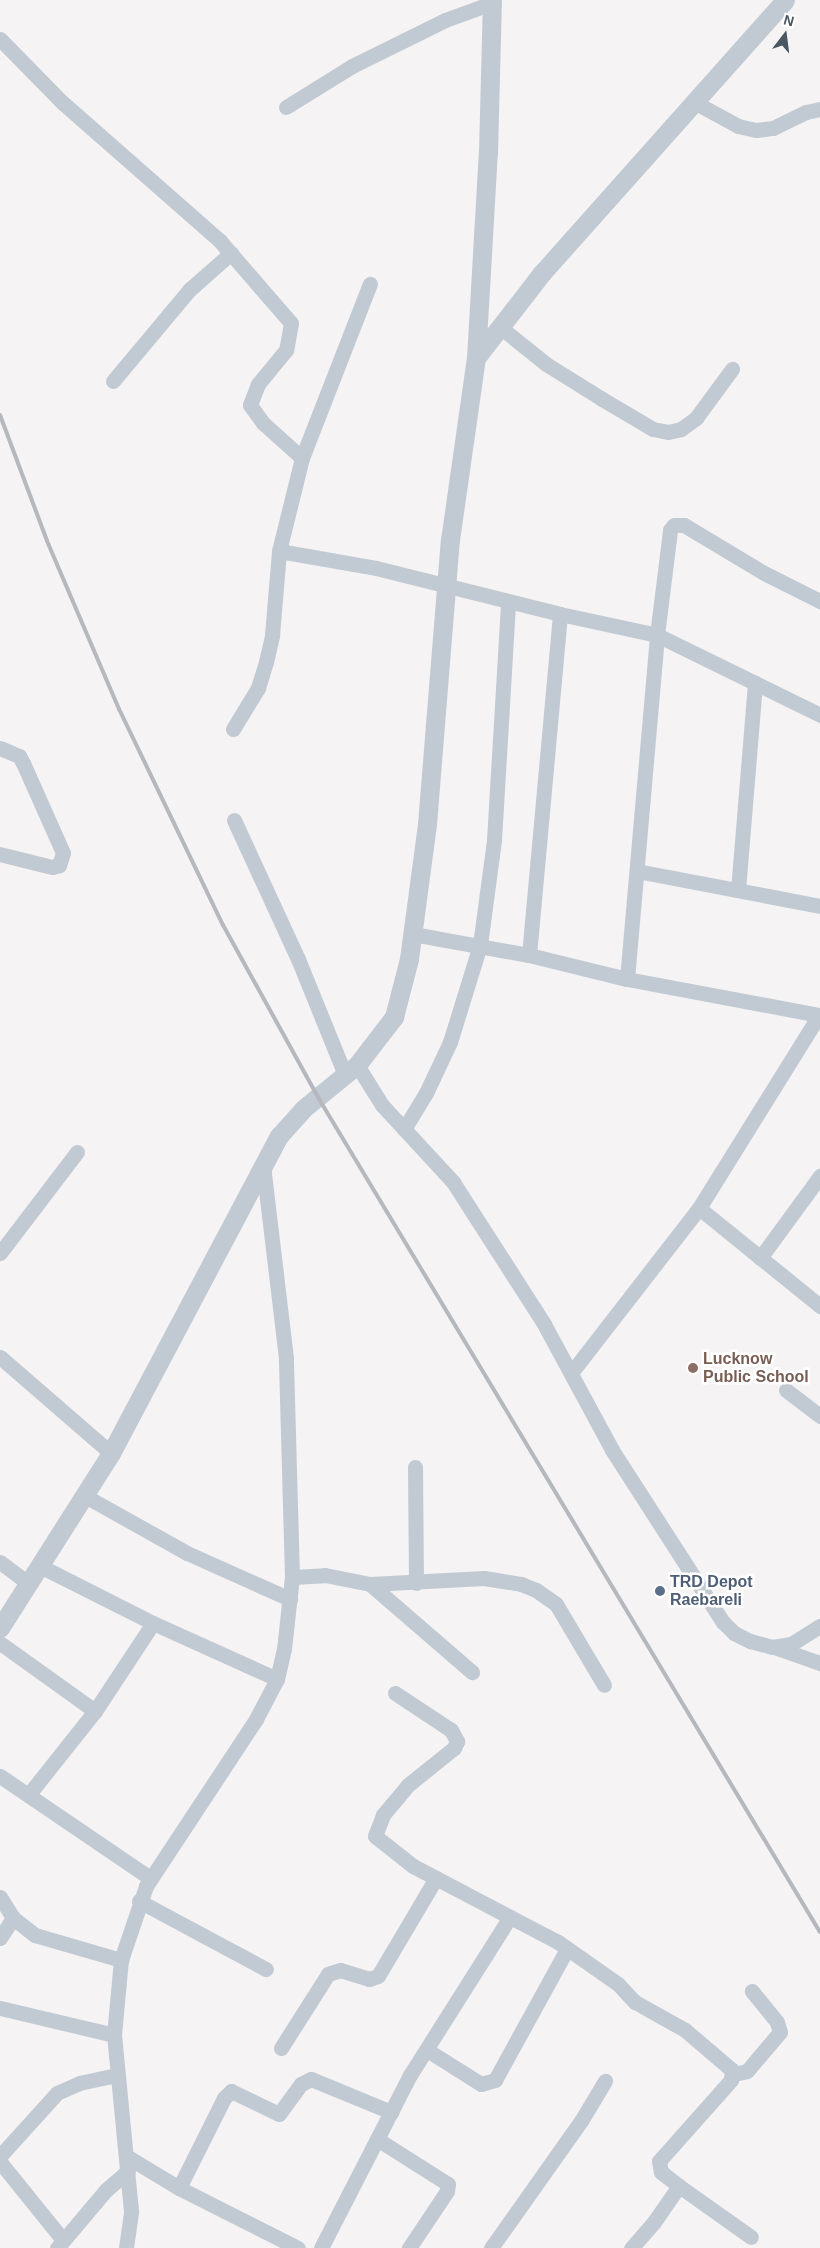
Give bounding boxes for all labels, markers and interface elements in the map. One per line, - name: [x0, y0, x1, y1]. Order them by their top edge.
- north arrow: [760, 10, 810, 60]
- text: N: [782, 11, 796, 30]
- place label: Lucknow Public School: [703, 1349, 809, 1387]
- marker: Lucknow Public School: [687, 1362, 699, 1374]
- place label: TRD Depot Raebareli: [670, 1572, 753, 1610]
- marker: TRD Depot Raebareli: [654, 1585, 666, 1597]

